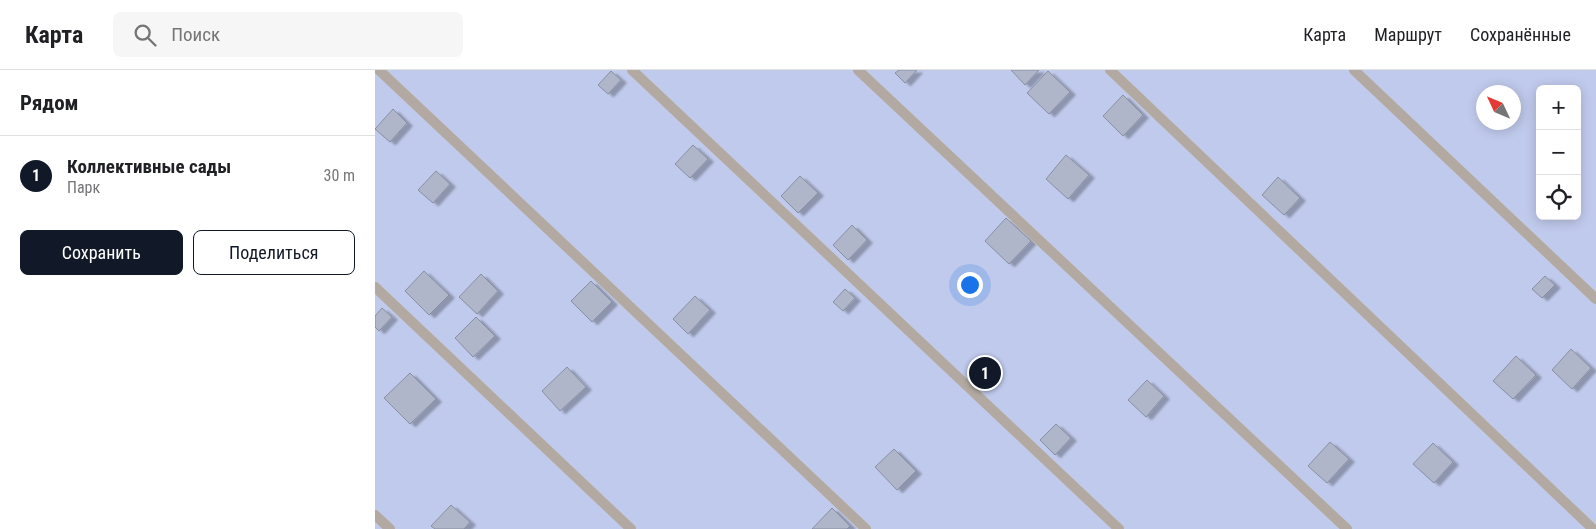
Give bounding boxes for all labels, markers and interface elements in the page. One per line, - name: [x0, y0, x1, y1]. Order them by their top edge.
- search box: [113, 12, 463, 57]
- text: Карта: [25, 21, 83, 49]
- icon: search: [131, 21, 159, 49]
- text: Поиск: [171, 23, 220, 46]
- text: Карта: [1303, 24, 1346, 45]
- text: Маршрут: [1374, 24, 1442, 45]
- text: Сохранённые: [1470, 24, 1571, 45]
- north arrow: [1476, 85, 1521, 130]
- map controls: [1536, 85, 1581, 220]
- button: +: [1536, 85, 1581, 130]
- text: Рядом: [20, 91, 79, 115]
- button: −: [1536, 130, 1581, 175]
- text: Коллективные сады: [67, 155, 231, 178]
- text: 1: [32, 166, 40, 185]
- text: 30 m: [323, 166, 355, 185]
- button: locate: [1536, 175, 1581, 220]
- text: Парк: [67, 178, 100, 197]
- button: Сохранить: [20, 230, 183, 275]
- button: Поделиться: [193, 230, 355, 275]
- your location: [957, 272, 983, 298]
- pin: 1: [969, 354, 1001, 392]

